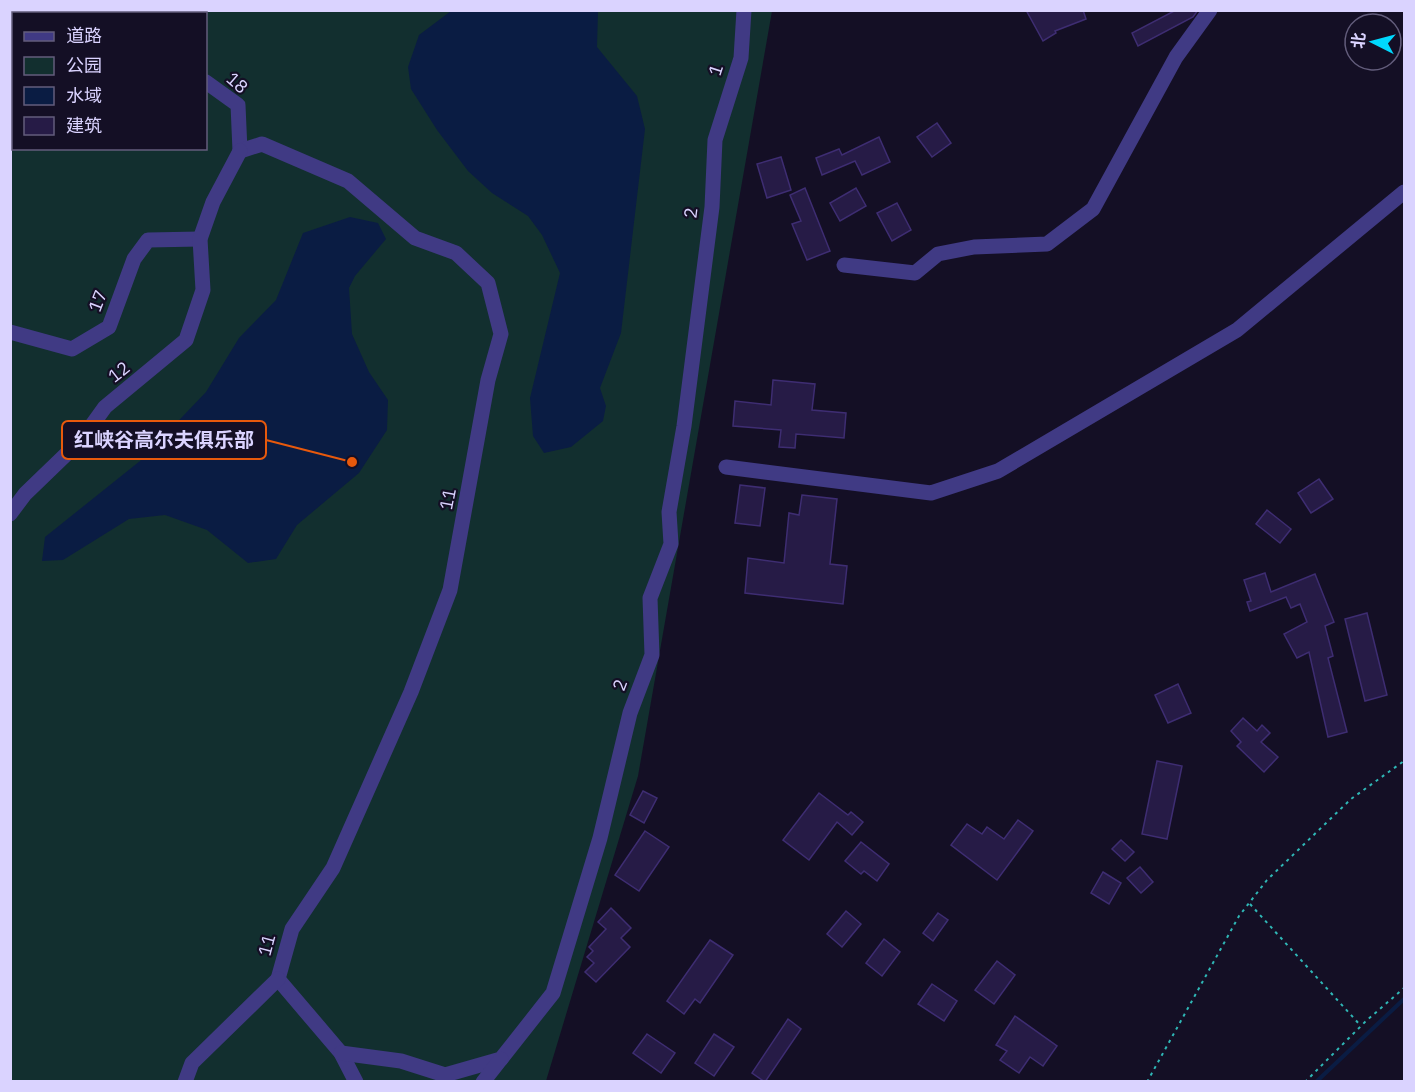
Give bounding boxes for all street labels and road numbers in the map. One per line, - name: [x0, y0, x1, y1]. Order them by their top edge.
- street label: 1: [703, 61, 728, 79]
- street label: 18: [222, 67, 253, 98]
- street label: 2: [678, 206, 703, 220]
- street label: 17: [83, 287, 112, 315]
- street label: 12: [103, 356, 134, 387]
- street label: 11: [434, 486, 461, 512]
- street label: 2: [607, 676, 632, 694]
- street label: 11: [253, 931, 280, 958]

